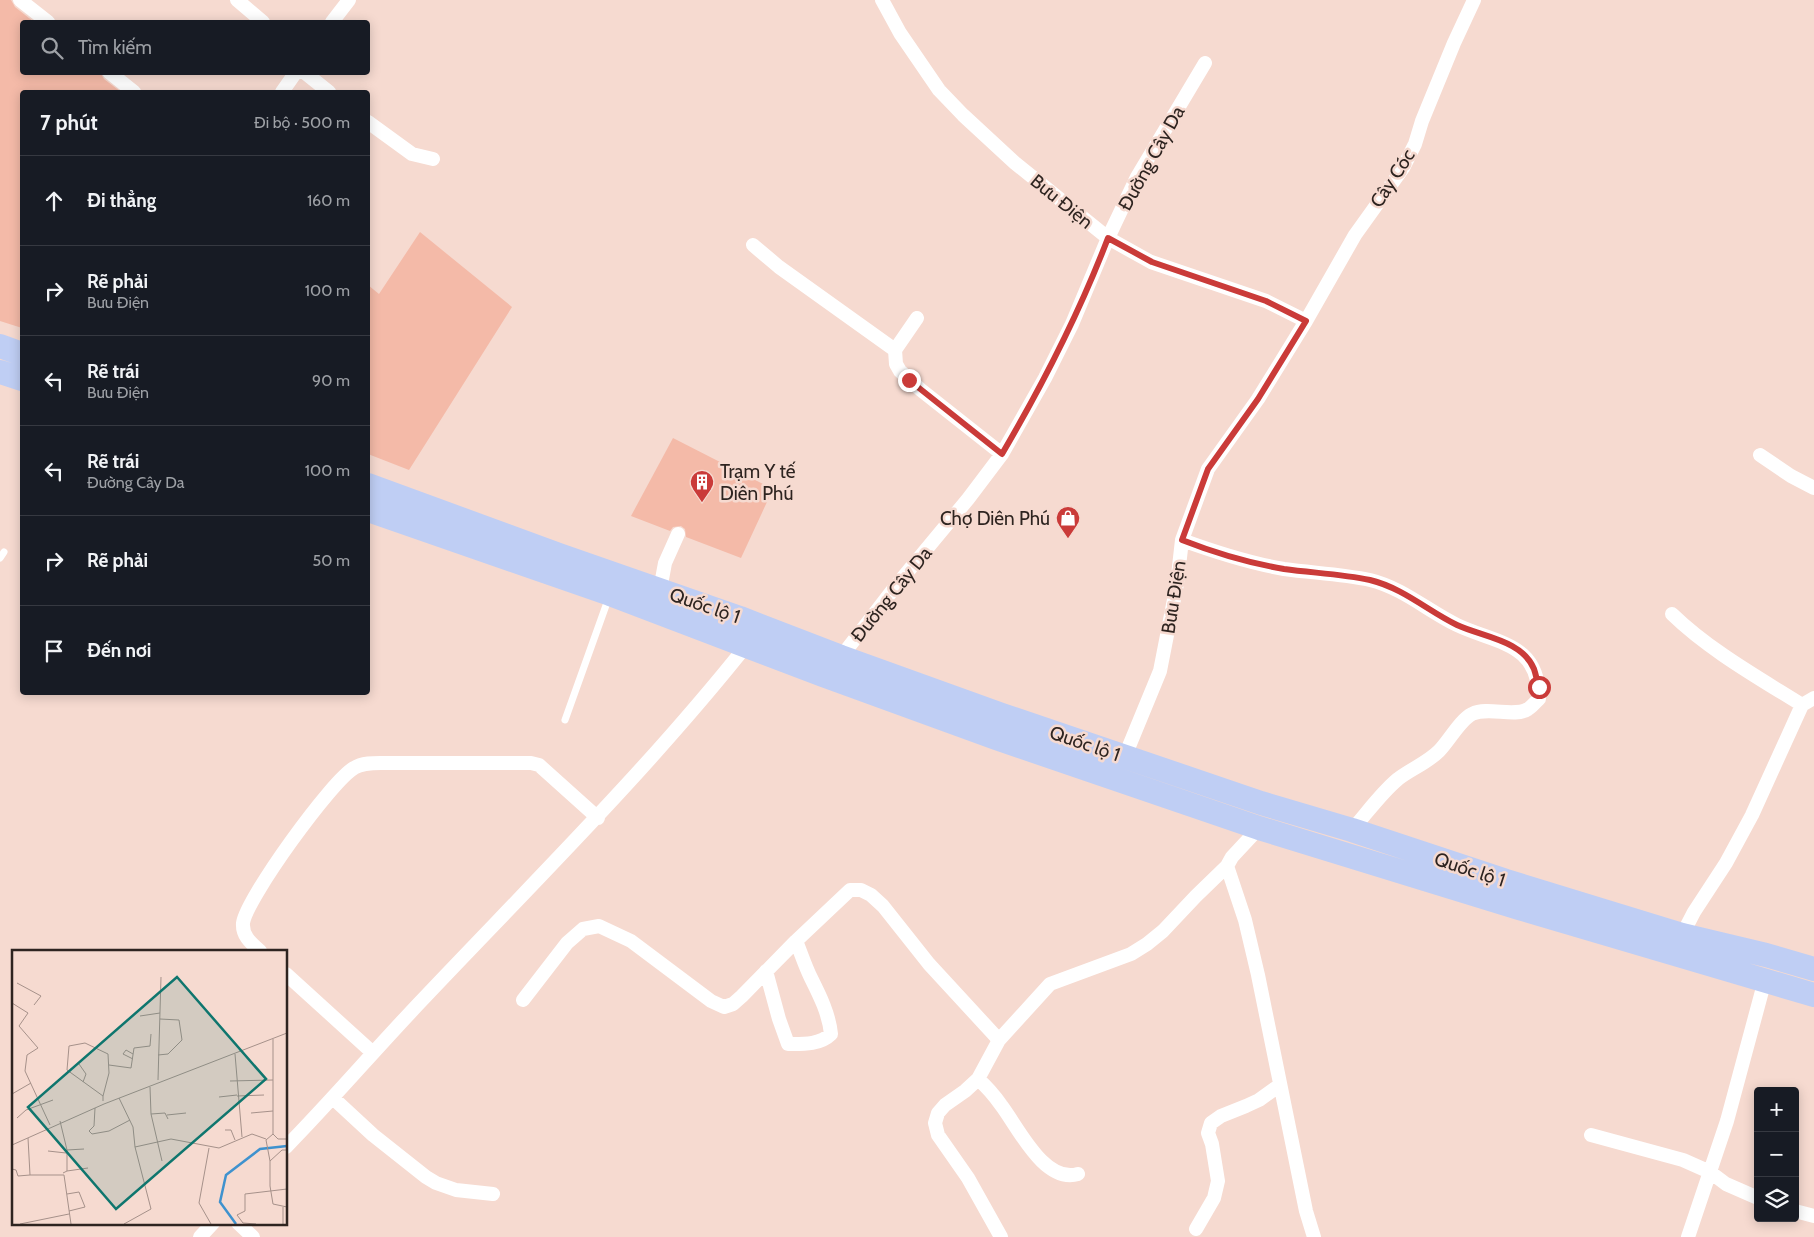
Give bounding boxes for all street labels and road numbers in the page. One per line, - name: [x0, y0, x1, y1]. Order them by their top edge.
- street label: Đường Cây Da: [1113, 102, 1190, 214]
- street label: Cây Cóc: [1365, 145, 1420, 212]
- street label: Bưu Điện: [1026, 169, 1098, 234]
- street label: Đường Cây Da: [846, 542, 937, 647]
- street label: Bưu Điện: [1156, 559, 1191, 635]
- street label: Quốc lộ 1: [667, 583, 743, 628]
- street label: Quốc lộ 1: [1047, 721, 1123, 766]
- street label: Quốc lộ 1: [1432, 847, 1508, 892]

